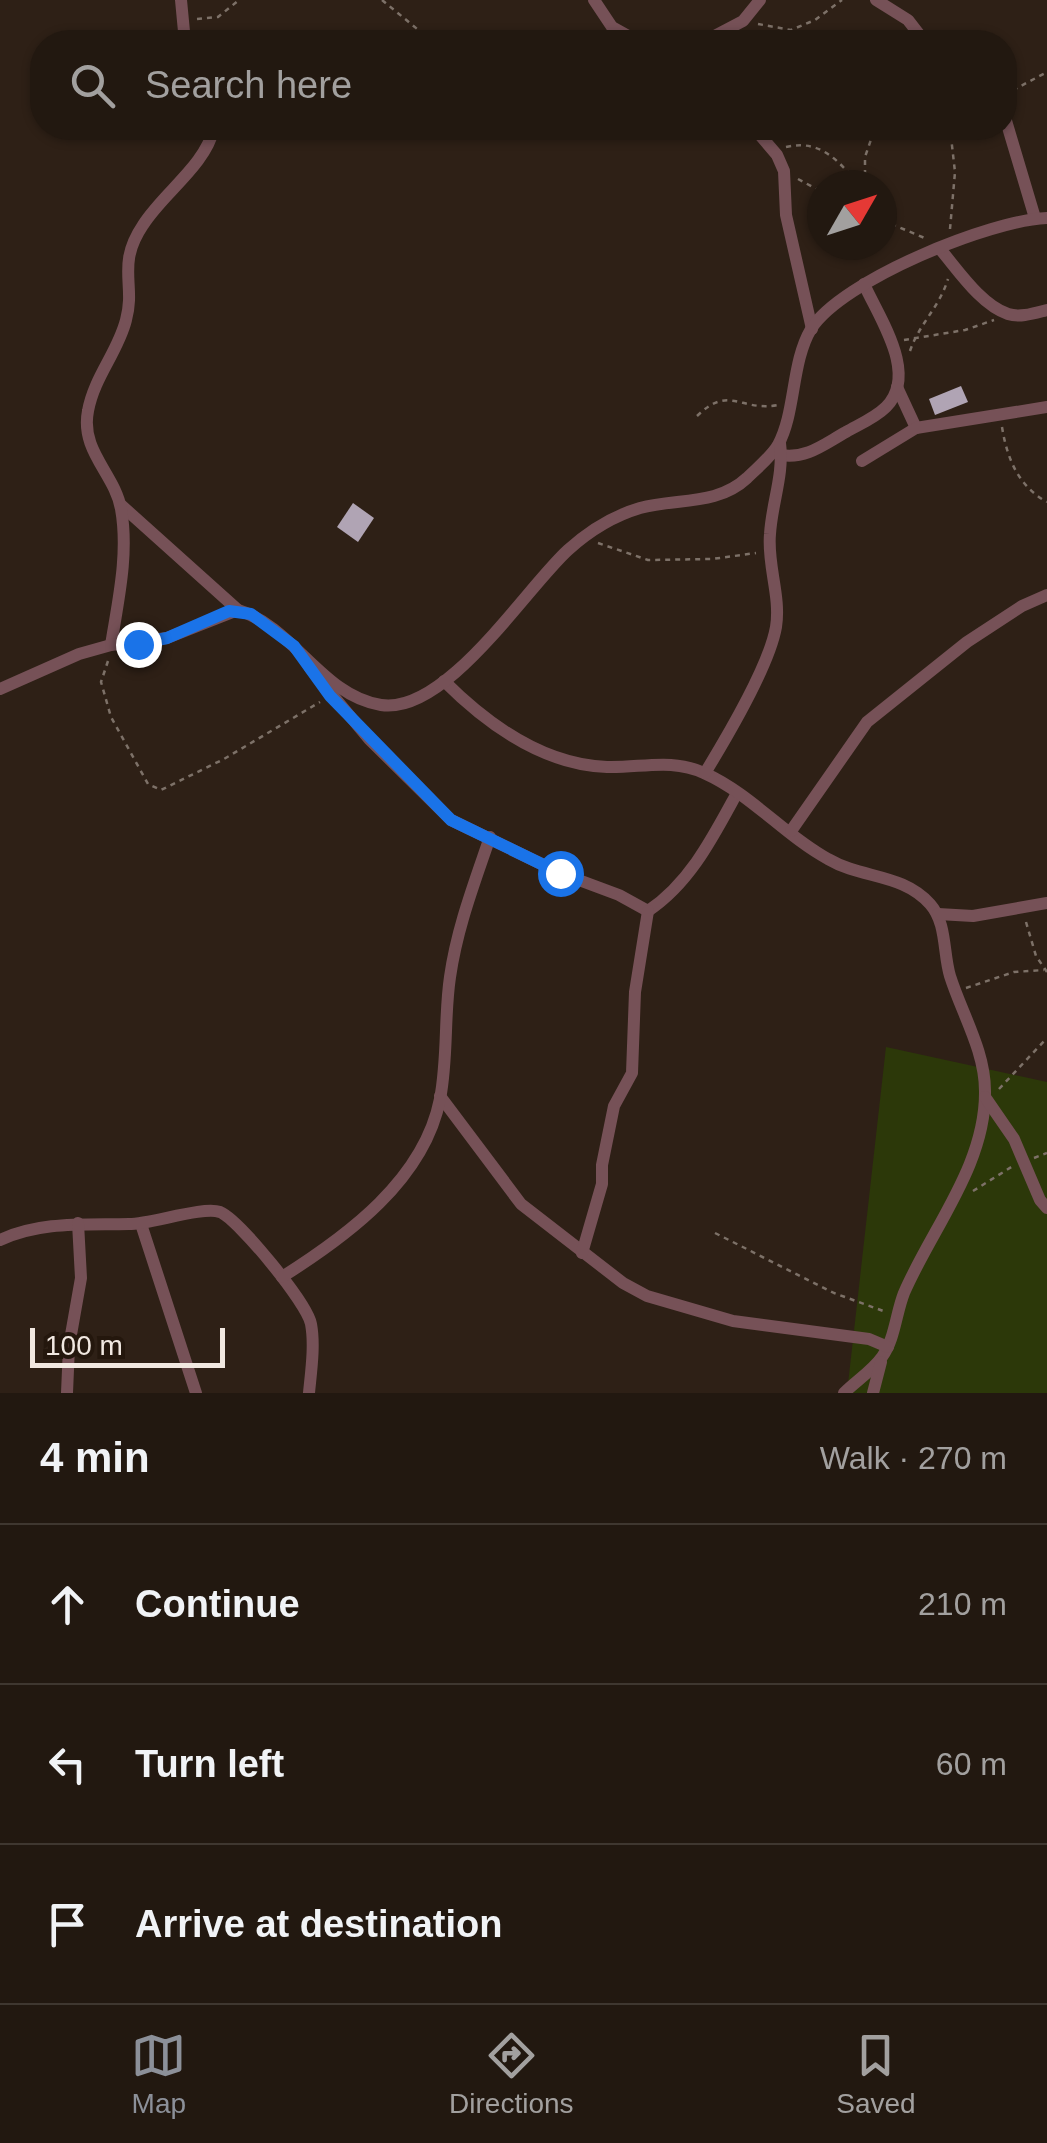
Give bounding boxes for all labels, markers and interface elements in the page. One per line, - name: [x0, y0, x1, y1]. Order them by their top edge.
- search box: [30, 30, 1017, 140]
- icon: search: [65, 58, 120, 113]
- text: Search here: [145, 64, 352, 106]
- north arrow: [807, 170, 897, 260]
- route end: [116, 622, 162, 668]
- route start: [538, 851, 584, 897]
- scale bar: [30, 1323, 225, 1368]
- text: 100 m: [45, 1330, 123, 1361]
- text: 4 min: [40, 1434, 150, 1481]
- text: Walk · 270 m: [820, 1440, 1007, 1476]
- icon: ahead: [40, 1577, 95, 1632]
- text: Continue: [135, 1583, 300, 1625]
- text: 210 m: [918, 1586, 1007, 1622]
- icon: left: [40, 1737, 95, 1792]
- text: Turn left: [135, 1743, 284, 1785]
- text: 60 m: [936, 1746, 1007, 1782]
- icon: arrive: [40, 1897, 95, 1952]
- text: Arrive at destination: [135, 1903, 502, 1945]
- tab: Map: [131, 2028, 186, 2120]
- tab: Directions: [449, 2028, 574, 2120]
- tab: Saved: [836, 2028, 916, 2120]

